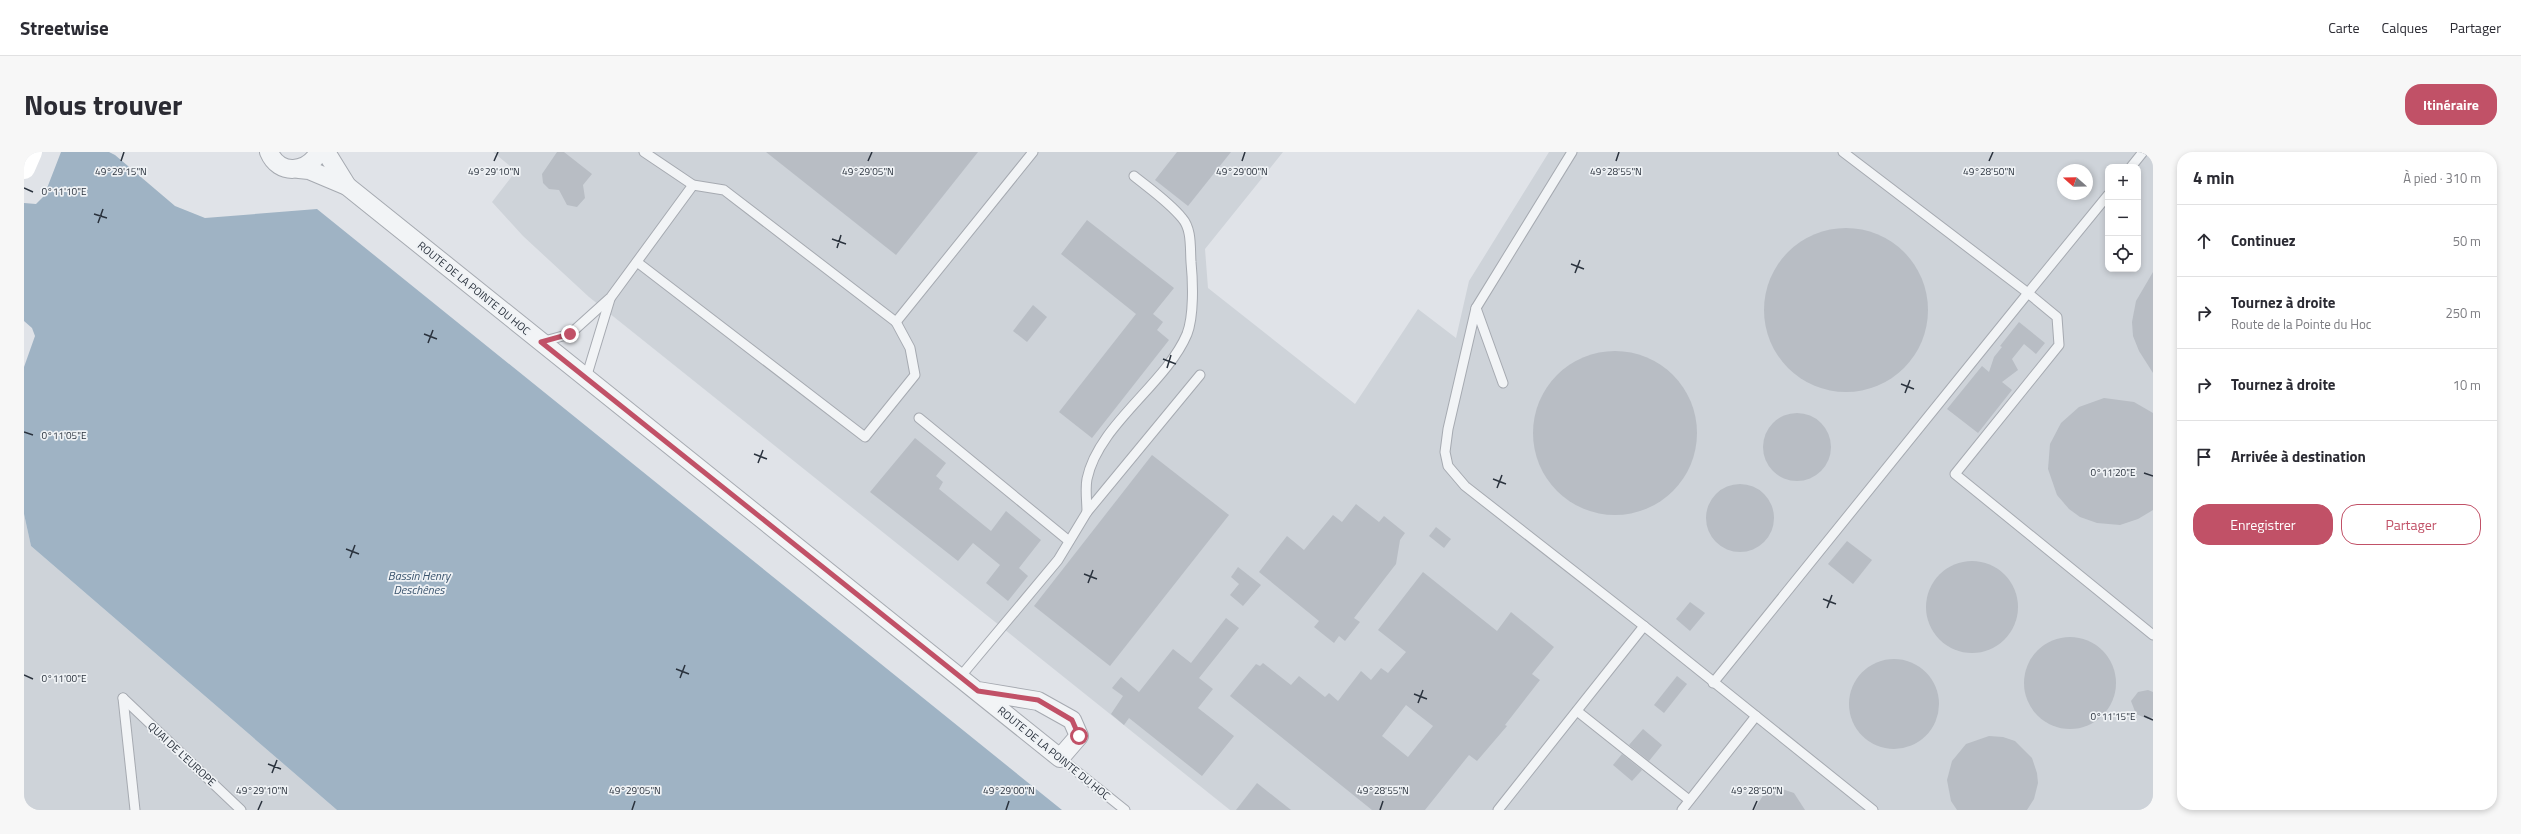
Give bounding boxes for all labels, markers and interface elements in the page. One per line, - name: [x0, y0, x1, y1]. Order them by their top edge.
- text: Streetwise: [20, 13, 109, 42]
- text: Carte: [2328, 17, 2360, 38]
- text: Calques: [2382, 17, 2428, 38]
- text: Partager: [2450, 17, 2501, 38]
- text: Nous trouver: [24, 83, 182, 126]
- button: Itinéraire: [2405, 84, 2497, 125]
- text: 49°29'15"N: [95, 164, 147, 179]
- text: 49°29'10"N: [468, 164, 520, 179]
- text: 49°29'05"N: [842, 164, 894, 179]
- text: 49°29'00"N: [1216, 164, 1268, 179]
- text: 49°28'55"N: [1590, 164, 1642, 179]
- text: 49°28'50"N: [1963, 164, 2015, 179]
- north arrow: [2057, 164, 2093, 200]
- map controls: [2105, 164, 2141, 272]
- button: +: [2105, 164, 2141, 200]
- text: 4 min: [2193, 165, 2234, 191]
- text: À pied · 310 m: [2403, 168, 2481, 188]
- text: 0°11'10"E: [42, 184, 87, 199]
- button: −: [2105, 200, 2141, 236]
- text: Continuez: [2231, 229, 2296, 252]
- icon: ahead: [2193, 230, 2215, 252]
- text: 50 m: [2453, 231, 2481, 251]
- button: locate: [2105, 236, 2141, 272]
- street label: ROUTE DE LA POINTE DU HOC: [414, 237, 534, 339]
- text: Tournez à droite: [2231, 291, 2336, 314]
- icon: right: [2193, 302, 2215, 324]
- text: 250 m: [2445, 303, 2481, 323]
- text: Route de la Pointe du Hoc: [2231, 314, 2372, 334]
- route end: [561, 325, 579, 343]
- text: Tournez à droite: [2231, 373, 2336, 396]
- icon: right: [2193, 374, 2215, 396]
- text: 10 m: [2453, 375, 2481, 395]
- text: 0°11'05"E: [42, 428, 87, 443]
- text: Arrivée à destination: [2231, 445, 2366, 468]
- icon: arrive: [2193, 446, 2215, 468]
- text: 0°11'20"E: [2091, 465, 2136, 480]
- button: Enregistrer: [2193, 504, 2333, 545]
- button: Partager: [2341, 504, 2481, 545]
- water label: Bassin Henry Deschênes: [388, 566, 452, 599]
- text: 0°11'00"E: [42, 671, 87, 686]
- street label: ROUTE DE LA POINTE DU HOC: [994, 702, 1114, 804]
- text: 0°11'15"E: [2091, 709, 2136, 724]
- street label: QUAI DE L'EUROPE: [144, 718, 220, 790]
- route start: [1070, 727, 1088, 745]
- text: 49°29'10"N: [236, 783, 288, 798]
- text: 49°29'05"N: [609, 783, 661, 798]
- text: 49°29'00"N: [983, 783, 1035, 798]
- text: 49°28'55"N: [1357, 783, 1409, 798]
- text: 49°28'50"N: [1731, 783, 1783, 798]

